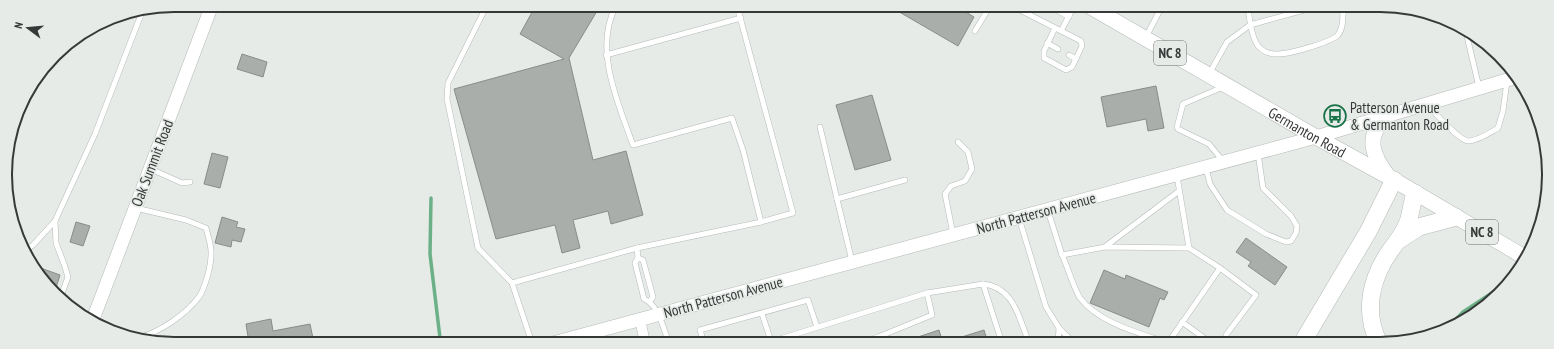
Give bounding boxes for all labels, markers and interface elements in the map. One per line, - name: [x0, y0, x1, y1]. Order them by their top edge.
- north arrow: [8, 8, 48, 48]
- text: N: [11, 20, 26, 30]
- road number: NC 8: [1154, 41, 1186, 65]
- place label: Patterson Avenue & Germanton Road: [1350, 98, 1449, 134]
- street label: Germanton Road: [1265, 102, 1349, 161]
- bus stop icon: Patterson Avenue & Germanton Road: [1322, 103, 1348, 129]
- street label: Oak Summit Road: [127, 117, 177, 209]
- street label: North Patterson Avenue: [974, 188, 1098, 238]
- road number: NC 8: [1466, 220, 1498, 244]
- street label: North Patterson Avenue: [661, 272, 785, 322]

